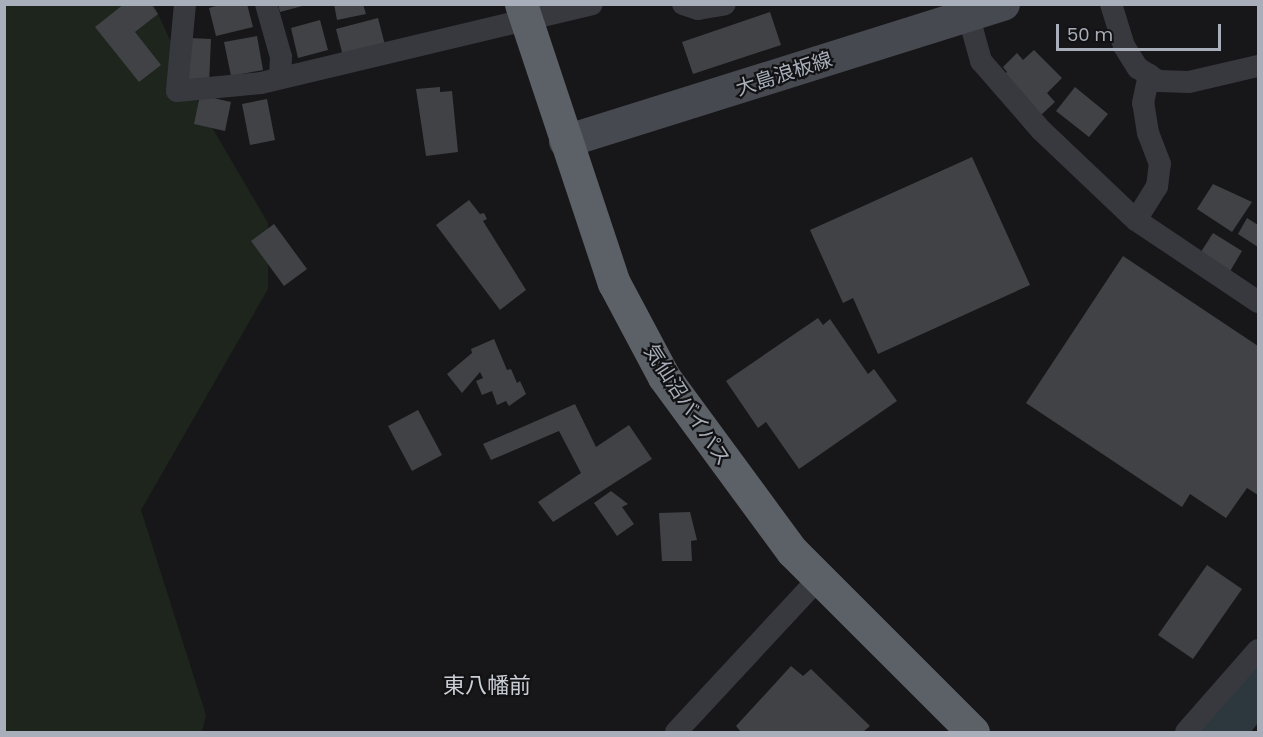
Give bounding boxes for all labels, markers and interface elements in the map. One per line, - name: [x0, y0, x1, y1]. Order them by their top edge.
- scale bar: [1059, 12, 1224, 50]
- text: 50 m: [1067, 22, 1113, 47]
- street label: 大島浪板線: [733, 47, 835, 101]
- street label: 気仙沼バイパス: [639, 340, 735, 470]
- district label: 東八幡前: [443, 673, 531, 699]

